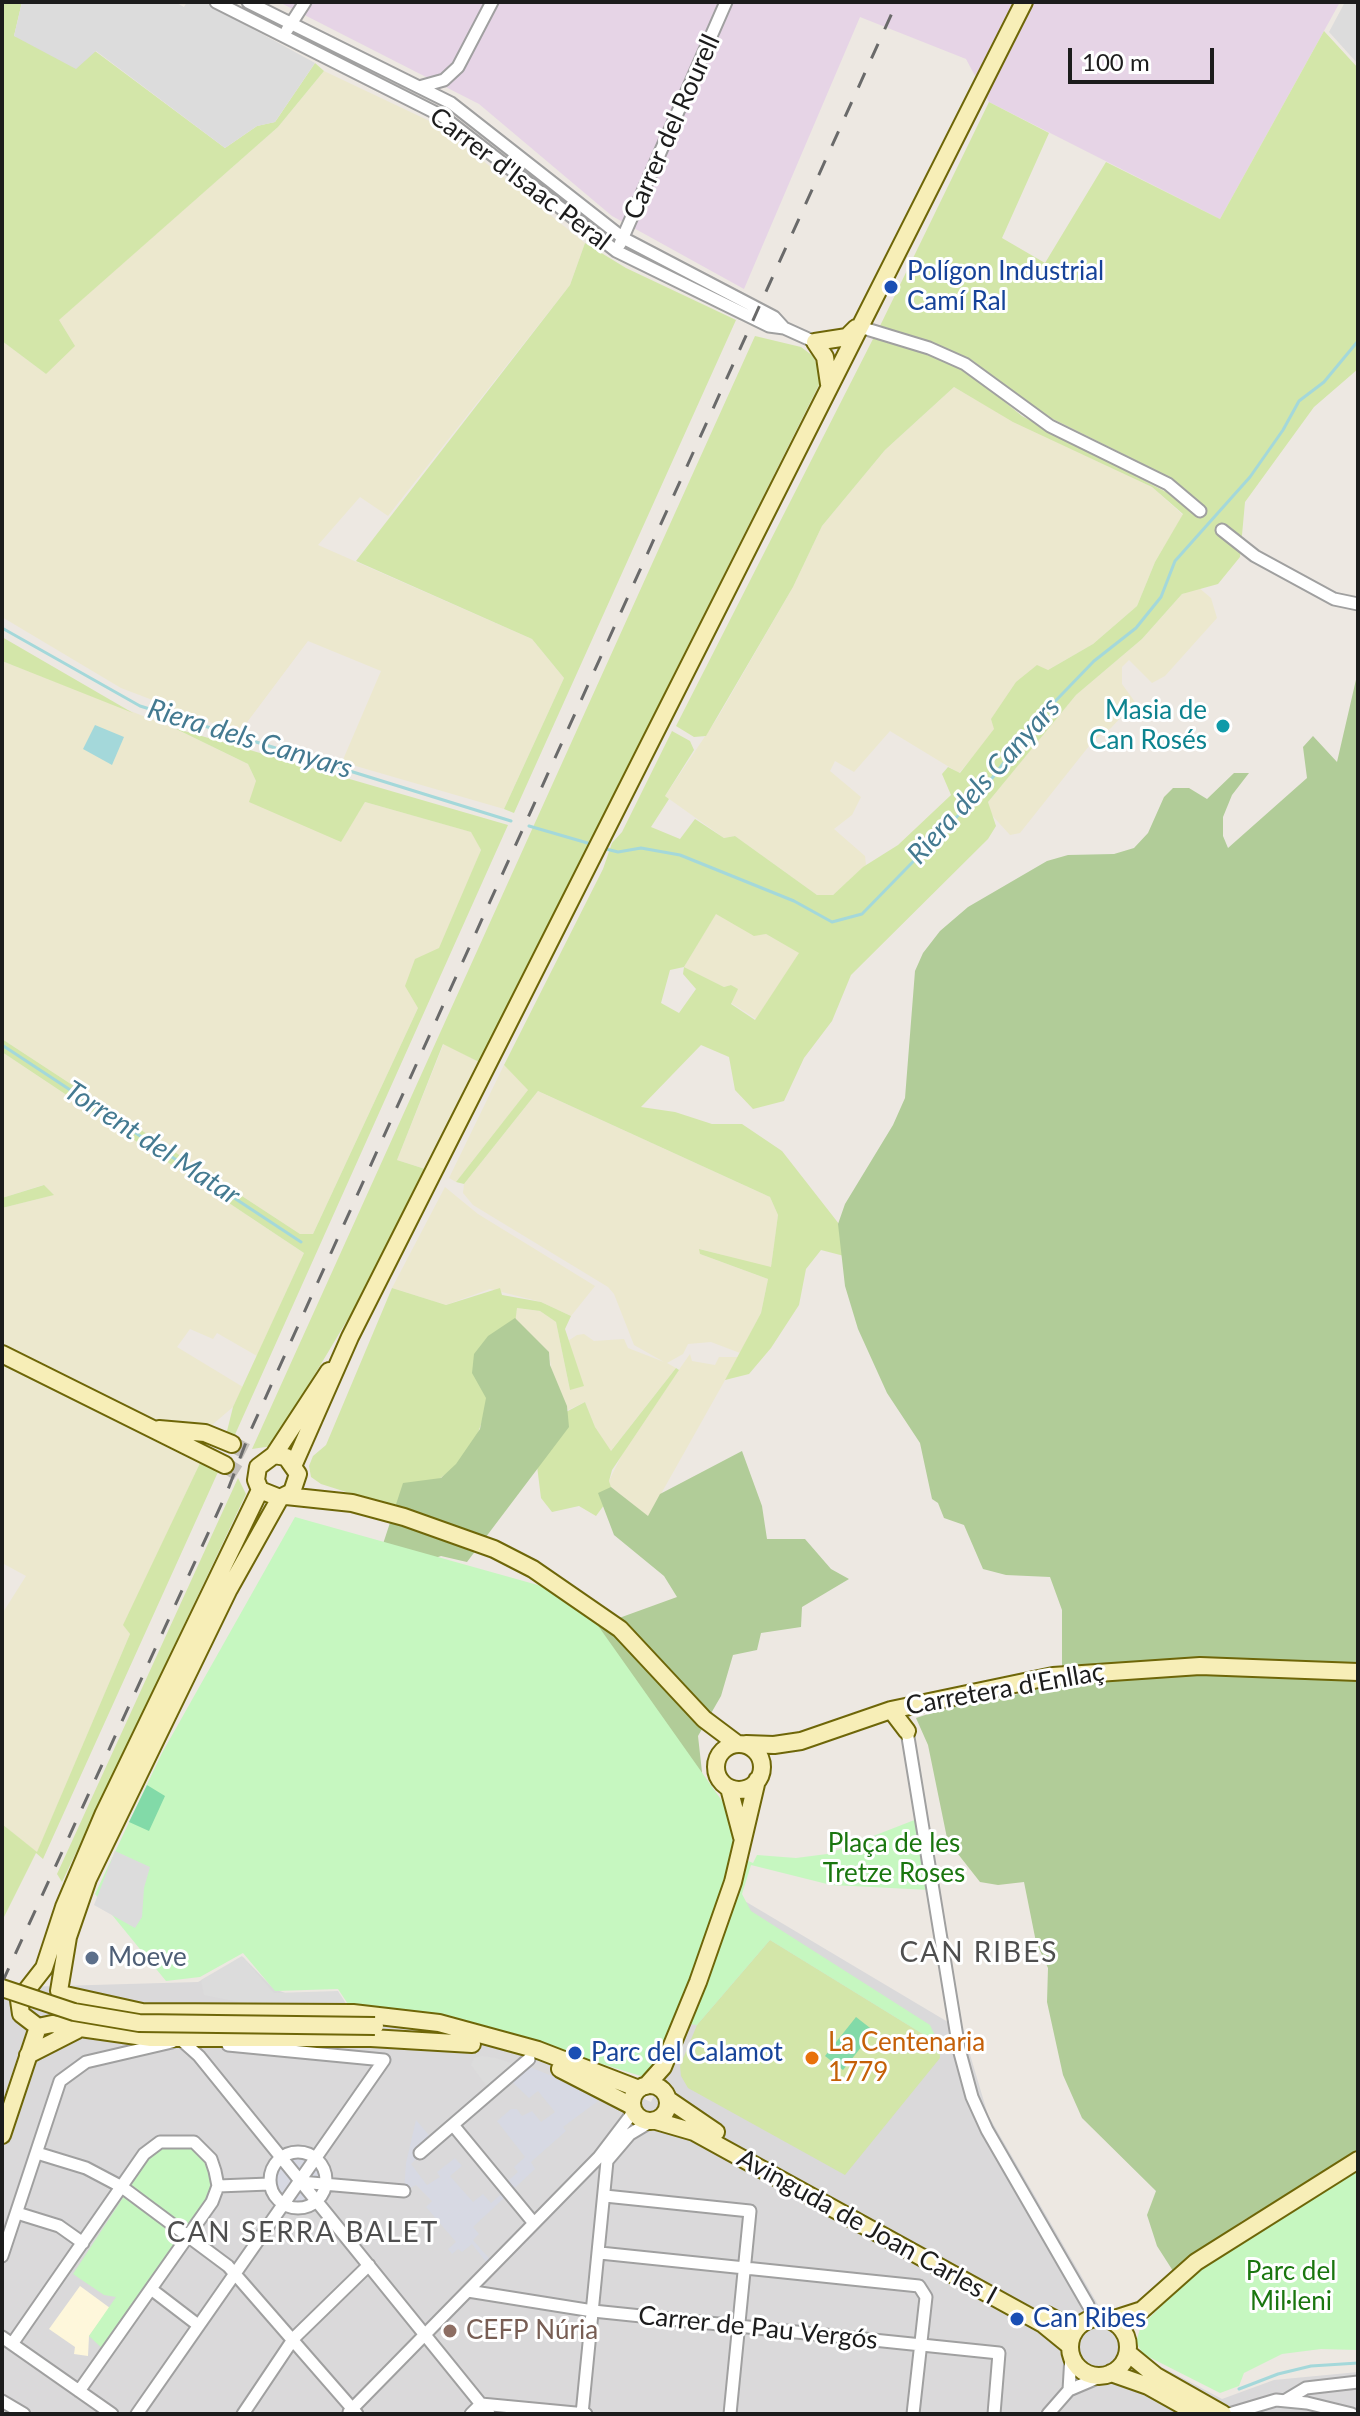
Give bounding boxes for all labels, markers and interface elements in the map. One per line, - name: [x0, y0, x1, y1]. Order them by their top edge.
- street label: Carrer del Rourell: [617, 30, 727, 224]
- scale bar: [1072, 32, 1218, 82]
- text: 100 m: [1082, 47, 1150, 76]
- street label: Carrer d'Isaac Peral: [423, 101, 617, 257]
- place label: Polígon Industrial Camí Ral: [907, 256, 1104, 318]
- marker: Polígon Industrial Camí Ral: [882, 278, 900, 296]
- water label: Riera dels Canyars: [901, 691, 1067, 871]
- water label: Riera dels Canyars: [144, 692, 356, 786]
- place label: Masia de Can Rosés: [1089, 695, 1207, 756]
- marker: Masia de Can Rosés: [1214, 717, 1232, 735]
- water label: Torrent del Matar: [58, 1074, 246, 1212]
- street label: Carretera d'Enllaç: [903, 1656, 1107, 1722]
- park label: Plaça de les Tretze Roses: [823, 1828, 965, 1890]
- district label: CAN RIBES: [899, 1936, 1059, 1970]
- place label: Moeve: [108, 1942, 187, 1974]
- marker: Moeve: [83, 1949, 101, 1967]
- place label: La Centenaria 1779: [828, 2027, 985, 2088]
- place label: Parc del Calamot: [591, 2037, 783, 2069]
- marker: Parc del Calamot: [566, 2044, 584, 2062]
- marker: La Centenaria 1779: [803, 2049, 821, 2067]
- street label: Avinguda de Joan Carles I: [732, 2143, 1002, 2311]
- district label: CAN SERRA BALET: [167, 2216, 439, 2250]
- park label: Parc del Mil·leni: [1246, 2256, 1336, 2318]
- street label: Carrer de Pau Vergós: [637, 2300, 879, 2356]
- place label: Can Ribes: [1033, 2303, 1146, 2335]
- marker: Can Ribes: [1008, 2310, 1026, 2328]
- place label: CEFP Núria: [466, 2315, 598, 2347]
- marker: CEFP Núria: [441, 2322, 459, 2340]

